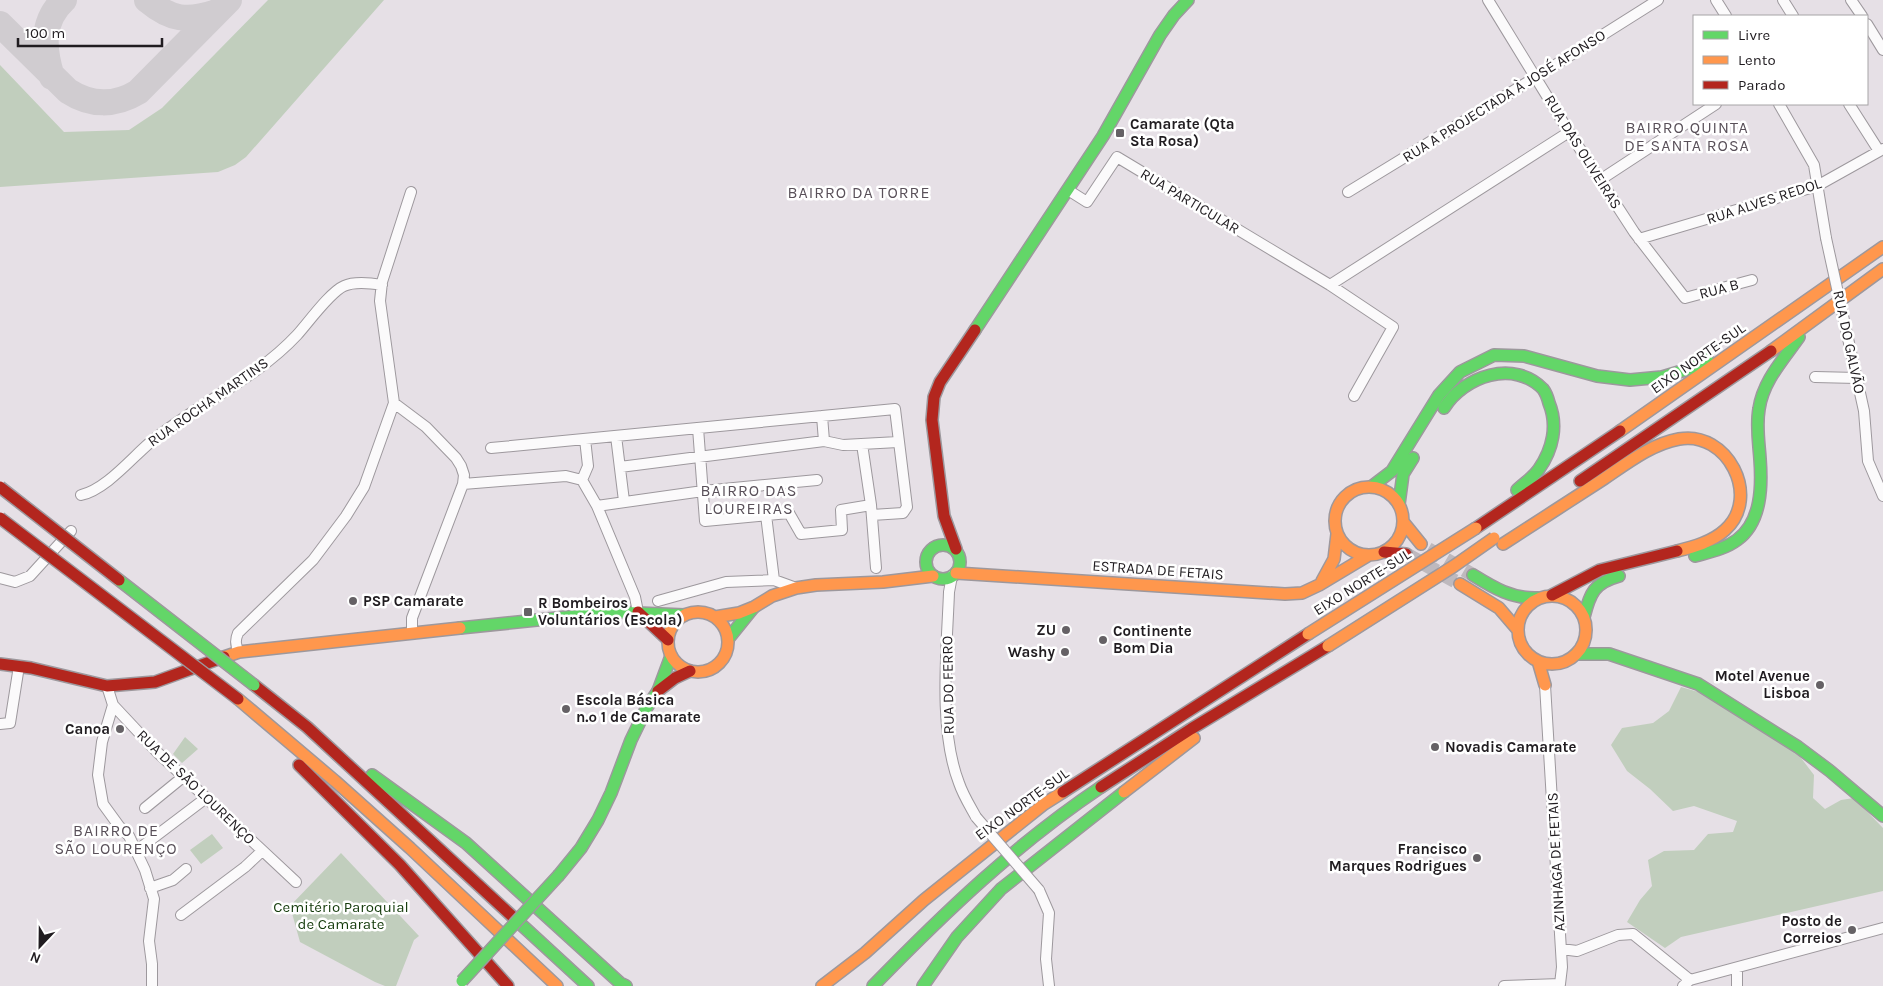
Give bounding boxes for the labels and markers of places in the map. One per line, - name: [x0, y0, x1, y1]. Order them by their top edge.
- place label: Camarate (Qta Sta Rosa): [1130, 115, 1235, 150]
- marker: Camarate (Qta Sta Rosa): [1114, 127, 1126, 139]
- place label: PSP Camarate: [363, 592, 464, 610]
- place label: R Bombeiros Voluntários (Escola): [538, 594, 682, 629]
- marker: PSP Camarate: [347, 595, 359, 607]
- marker: R Bombeiros Voluntários (Escola): [522, 606, 534, 618]
- place label: ZU: [1036, 621, 1056, 639]
- place label: Continente Bom Dia: [1113, 622, 1192, 657]
- marker: ZU: [1060, 624, 1072, 636]
- marker: Continente Bom Dia: [1097, 634, 1109, 646]
- place label: Washy: [1008, 643, 1055, 661]
- marker: Washy: [1059, 646, 1071, 658]
- place label: Motel Avenue Lisboa: [1715, 667, 1810, 702]
- marker: Motel Avenue Lisboa: [1814, 679, 1826, 691]
- place label: Escola Básica n.º 1 de Camarate: [576, 691, 701, 726]
- marker: Escola Básica n.º 1 de Camarate: [560, 703, 572, 715]
- place label: Canoa: [65, 720, 110, 738]
- marker: Canoa: [114, 723, 126, 735]
- place label: Novadis Camarate: [1445, 738, 1577, 756]
- marker: Novadis Camarate: [1429, 741, 1441, 753]
- place label: Francisco Marques Rodrigues: [1329, 840, 1467, 875]
- marker: Francisco Marques Rodrigues: [1471, 852, 1483, 864]
- place label: Posto de Correios: [1782, 912, 1842, 947]
- marker: Posto de Correios: [1846, 924, 1858, 936]

